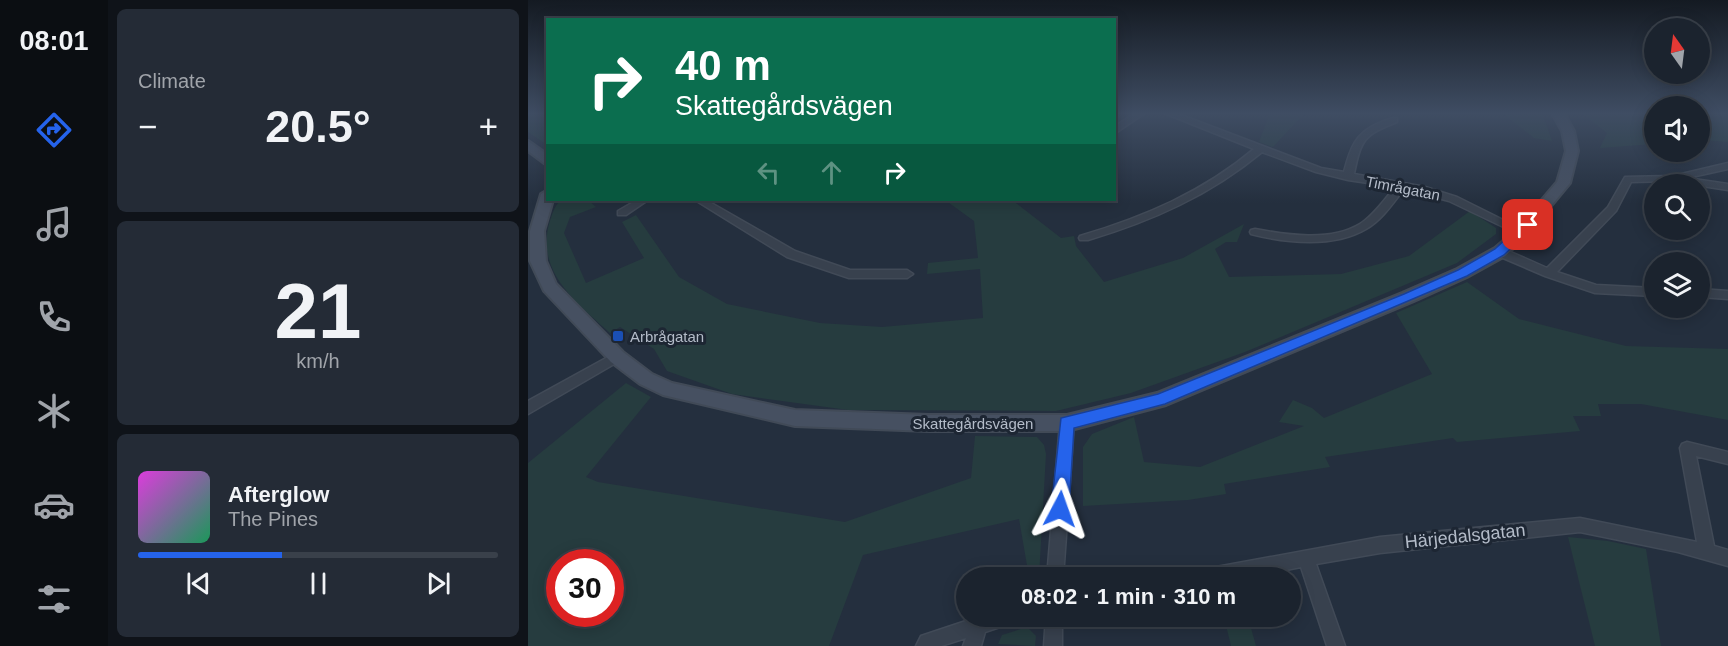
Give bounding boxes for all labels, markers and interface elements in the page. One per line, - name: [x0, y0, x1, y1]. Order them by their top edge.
- north arrow: [1644, 18, 1710, 84]
- map controls: [1644, 18, 1710, 318]
- text: 08:01: [19, 26, 89, 56]
- icon: right: [576, 42, 654, 120]
- text: 40 m: [675, 42, 771, 89]
- text: Climate: [138, 70, 206, 92]
- text: Skattegårdsvägen: [675, 91, 893, 121]
- button: sound: [1644, 96, 1710, 162]
- text: 20.5°: [265, 101, 371, 152]
- text: −: [138, 108, 157, 145]
- text: +: [479, 108, 498, 145]
- icon: directions: [33, 109, 75, 151]
- icon: left: [752, 156, 785, 189]
- icon: ahead: [815, 156, 848, 189]
- icon: right: [878, 156, 911, 189]
- street label: Timrågatan: [1364, 172, 1442, 204]
- button: search: [1644, 174, 1710, 240]
- pin: [1502, 199, 1553, 250]
- icon: music: [33, 203, 75, 245]
- icon: arrive: [1511, 208, 1544, 241]
- button: layers: [1644, 252, 1710, 318]
- text: 21: [275, 267, 361, 355]
- icon: phone: [33, 296, 75, 338]
- place label: Arbrågatan: [630, 328, 704, 345]
- marker: Arbrågatan: [611, 329, 625, 343]
- text: km/h: [296, 350, 340, 372]
- icon: climate: [33, 390, 75, 432]
- street label: Skattegårdsvägen: [913, 415, 1033, 432]
- position arrow: [1028, 477, 1092, 541]
- text: Afterglow: [228, 482, 329, 507]
- icon: car: [33, 484, 75, 526]
- text: The Pines: [228, 508, 318, 530]
- street label: Härjedalsgatan: [1404, 520, 1526, 552]
- speed limit sign: 30: [546, 549, 624, 627]
- icon: previous: [182, 567, 215, 600]
- icon: pause: [302, 567, 335, 600]
- icon: next: [422, 567, 455, 600]
- icon: filters: [33, 578, 75, 620]
- text: 08:02 · 1 min · 310 m: [1021, 584, 1236, 609]

